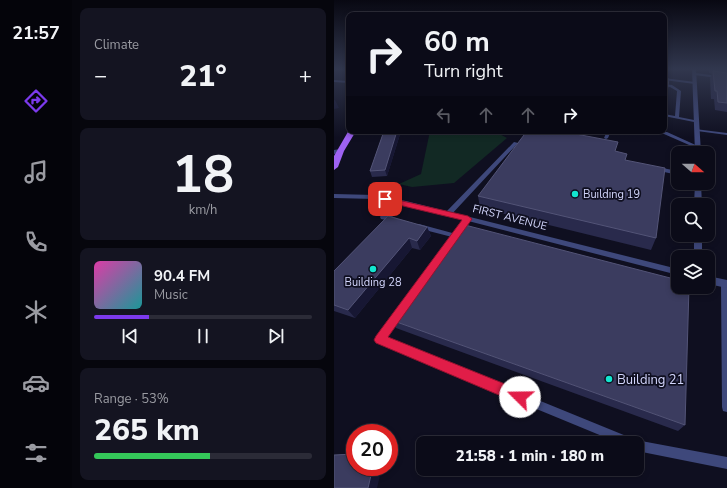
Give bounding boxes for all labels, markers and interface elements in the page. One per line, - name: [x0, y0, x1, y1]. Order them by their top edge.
- text: 21:57: [12, 21, 60, 45]
- text: 60 m: [424, 23, 490, 61]
- icon: right: [358, 28, 410, 80]
- text: Climate: [94, 36, 139, 54]
- text: 21°: [179, 56, 227, 97]
- text: Turn right: [424, 59, 503, 83]
- text: −: [94, 61, 107, 91]
- text: +: [299, 61, 312, 91]
- icon: directions: [22, 87, 50, 115]
- icon: left: [433, 104, 455, 126]
- icon: ahead: [475, 104, 497, 126]
- icon: ahead: [517, 104, 539, 126]
- icon: right: [559, 104, 581, 126]
- text: 18: [172, 139, 234, 210]
- north arrow: [671, 146, 715, 190]
- map controls: [671, 146, 715, 294]
- icon: music: [22, 158, 50, 186]
- pin: [368, 182, 402, 216]
- place label: Building 19: [583, 187, 640, 202]
- icon: arrive: [374, 188, 396, 210]
- marker: Building 19: [570, 189, 580, 199]
- button: search: [671, 198, 715, 242]
- text: km/h: [189, 201, 217, 219]
- street label: FIRST AVENUE: [471, 201, 549, 234]
- icon: phone: [22, 228, 50, 256]
- button: layers: [671, 250, 715, 294]
- marker: Building 28: [368, 264, 378, 274]
- text: 90.4 FM: [154, 266, 210, 286]
- place label: Building 28: [344, 275, 402, 290]
- text: Music: [154, 286, 188, 304]
- icon: climate: [22, 298, 50, 326]
- icon: previous: [119, 325, 141, 347]
- icon: pause: [192, 325, 214, 347]
- icon: next: [265, 325, 287, 347]
- icon: car: [22, 369, 50, 397]
- place label: Building 21: [617, 371, 684, 389]
- marker: Building 21: [604, 374, 614, 384]
- position arrow: [499, 376, 541, 418]
- text: Range · 53%: [94, 390, 169, 408]
- text: 265 km: [94, 410, 200, 451]
- speed limit sign: 20: [346, 424, 398, 476]
- icon: filters: [22, 439, 50, 467]
- text: 21:58 · 1 min · 180 m: [456, 446, 604, 466]

